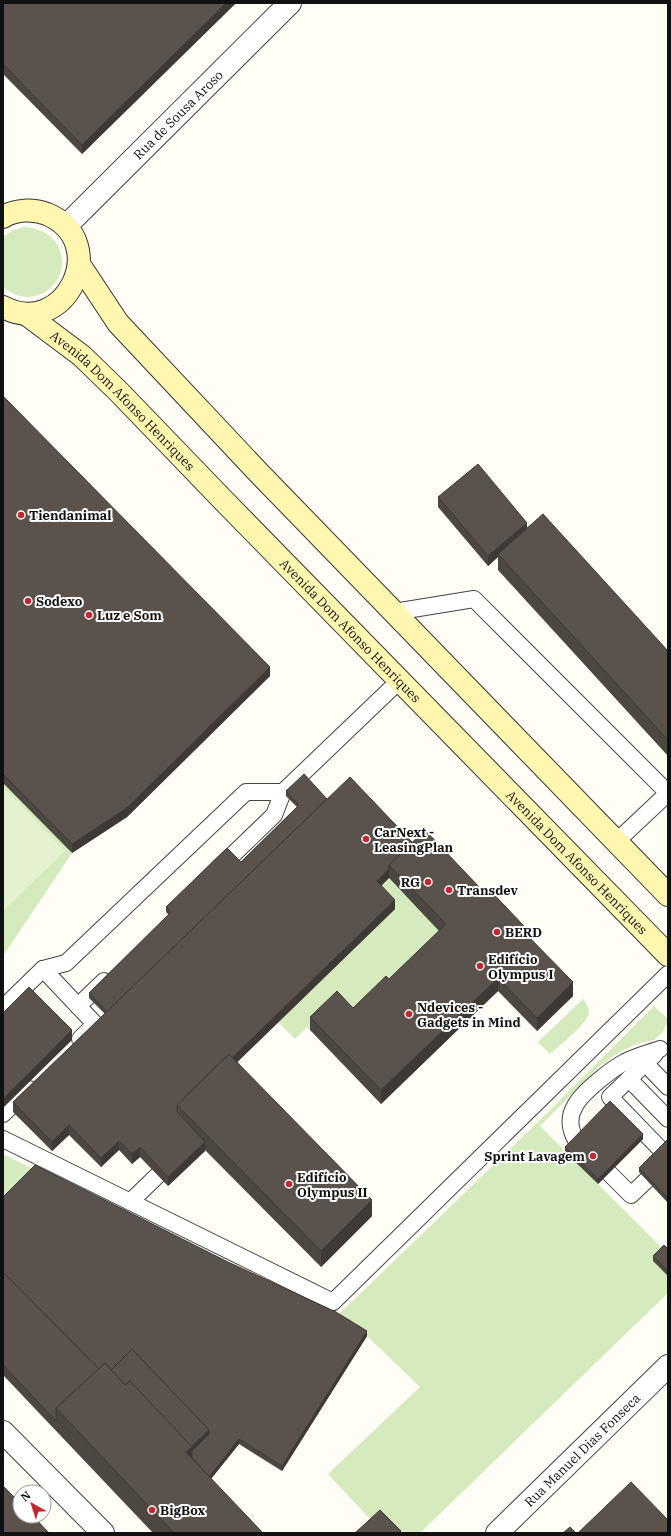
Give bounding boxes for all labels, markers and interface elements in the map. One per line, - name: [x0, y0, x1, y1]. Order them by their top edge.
- street label: Rua de Sousa Aroso: [129, 66, 227, 163]
- street label: Avenida Dom Afonso Henriques: [47, 327, 199, 474]
- place label: Tiendanimal: [29, 507, 111, 524]
- marker: Tiendanimal: [16, 510, 26, 520]
- street label: Avenida Dom Afonso Henriques: [276, 555, 425, 706]
- place label: Sodexo: [36, 593, 83, 610]
- marker: Sodexo: [23, 596, 33, 606]
- place label: Luz e Som: [97, 607, 162, 624]
- marker: Luz e Som: [84, 610, 94, 620]
- street label: Avenida Dom Afonso Henriques: [503, 786, 651, 938]
- place label: CarNext - LeasingPlan: [374, 824, 454, 856]
- marker: CarNext - LeasingPlan: [361, 834, 371, 844]
- place label: RG: [401, 874, 420, 891]
- marker: RG: [423, 877, 433, 887]
- place label: Transdev: [457, 882, 519, 899]
- marker: Transdev: [444, 885, 454, 895]
- place label: BERD: [505, 924, 542, 941]
- marker: BERD: [492, 927, 502, 937]
- place label: Edifício Olympus I: [488, 951, 553, 983]
- marker: Edifício Olympus I: [475, 961, 485, 971]
- place label: Ndevices - Gadgets in Mind: [417, 999, 521, 1031]
- marker: Ndevices - Gadgets in Mind: [404, 1009, 414, 1019]
- place label: Sprint Lavagem: [484, 1148, 585, 1165]
- marker: Sprint Lavagem: [588, 1151, 598, 1161]
- place label: Edifício Olympus II: [297, 1169, 367, 1201]
- marker: Edifício Olympus II: [284, 1179, 294, 1189]
- street label: Rua Manuel Dias Fonseca: [520, 1389, 644, 1510]
- north arrow: [12, 1484, 52, 1524]
- text: N: [18, 1488, 34, 1504]
- place label: BigBox: [160, 1502, 206, 1519]
- marker: BigBox: [147, 1505, 157, 1515]

